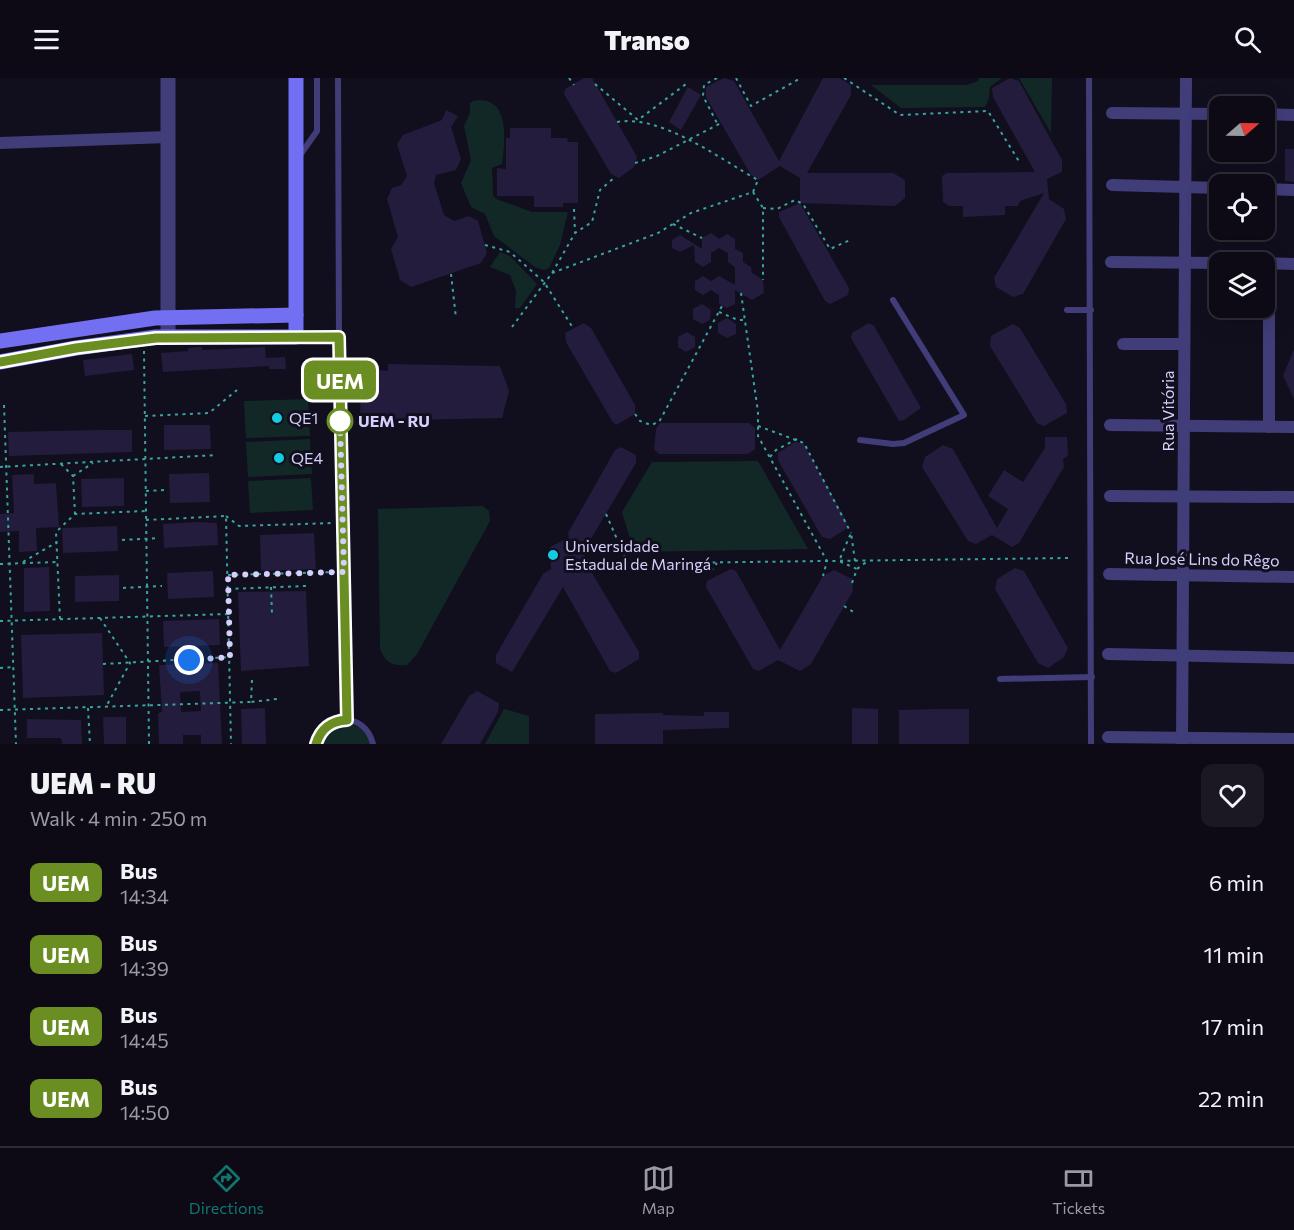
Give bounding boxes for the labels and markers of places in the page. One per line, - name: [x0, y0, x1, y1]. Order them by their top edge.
- place label: QE1: [289, 408, 318, 427]
- marker: UEM - RU: [327, 408, 353, 434]
- marker: QE1: [270, 411, 284, 425]
- place label: UEM - RU: [358, 411, 430, 430]
- place label: QE4: [291, 448, 323, 467]
- marker: QE4: [272, 451, 286, 465]
- place label: Universidade Estadual de Maringá: [565, 536, 711, 573]
- marker: Universidade Estadual de Maringá: [546, 548, 560, 562]

